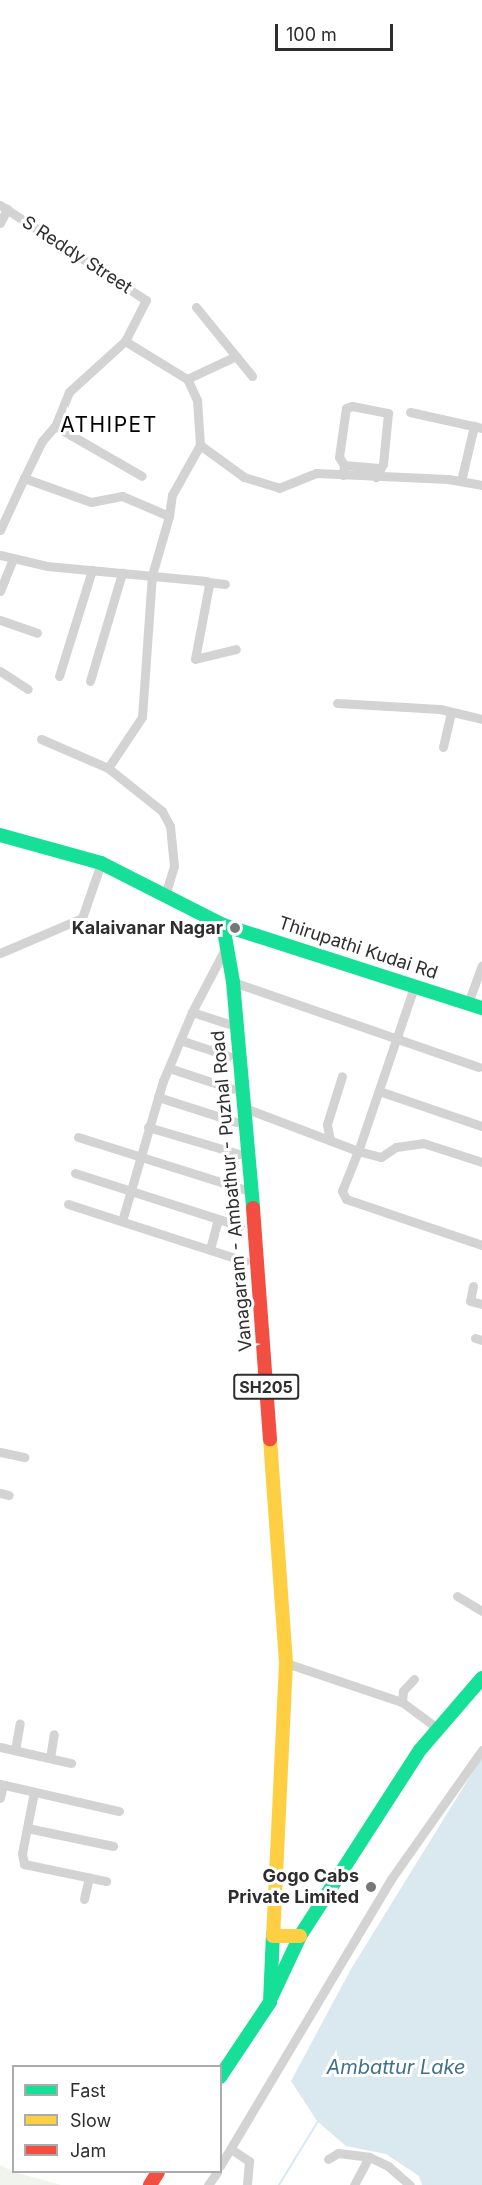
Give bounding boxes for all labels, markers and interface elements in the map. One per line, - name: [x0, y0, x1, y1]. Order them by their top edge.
- scale bar: [278, 12, 396, 50]
- text: 100 m: [286, 24, 337, 45]
- street label: S Reddy Street: [18, 211, 136, 299]
- district label: ATHIPET: [60, 412, 158, 438]
- street label: Thirupathi Kudai Rd: [276, 912, 440, 984]
- place label: Kalaivanar Nagar: [72, 917, 223, 939]
- marker: Kalaivanar Nagar: [228, 921, 242, 935]
- street label: Vanagaram - Ambathur - Puzhal Road: [207, 1030, 257, 1352]
- road number: SH205: [233, 1374, 299, 1400]
- place label: Gogo Cabs Private Limited: [228, 1866, 359, 1908]
- marker: Gogo Cabs Private Limited: [364, 1880, 378, 1894]
- water label: Ambattur Lake: [326, 2055, 466, 2079]
- legend: [12, 2065, 222, 2173]
- text: Fast: [70, 2080, 106, 2101]
- text: Slow: [70, 2110, 111, 2131]
- text: Jam: [70, 2140, 106, 2161]

